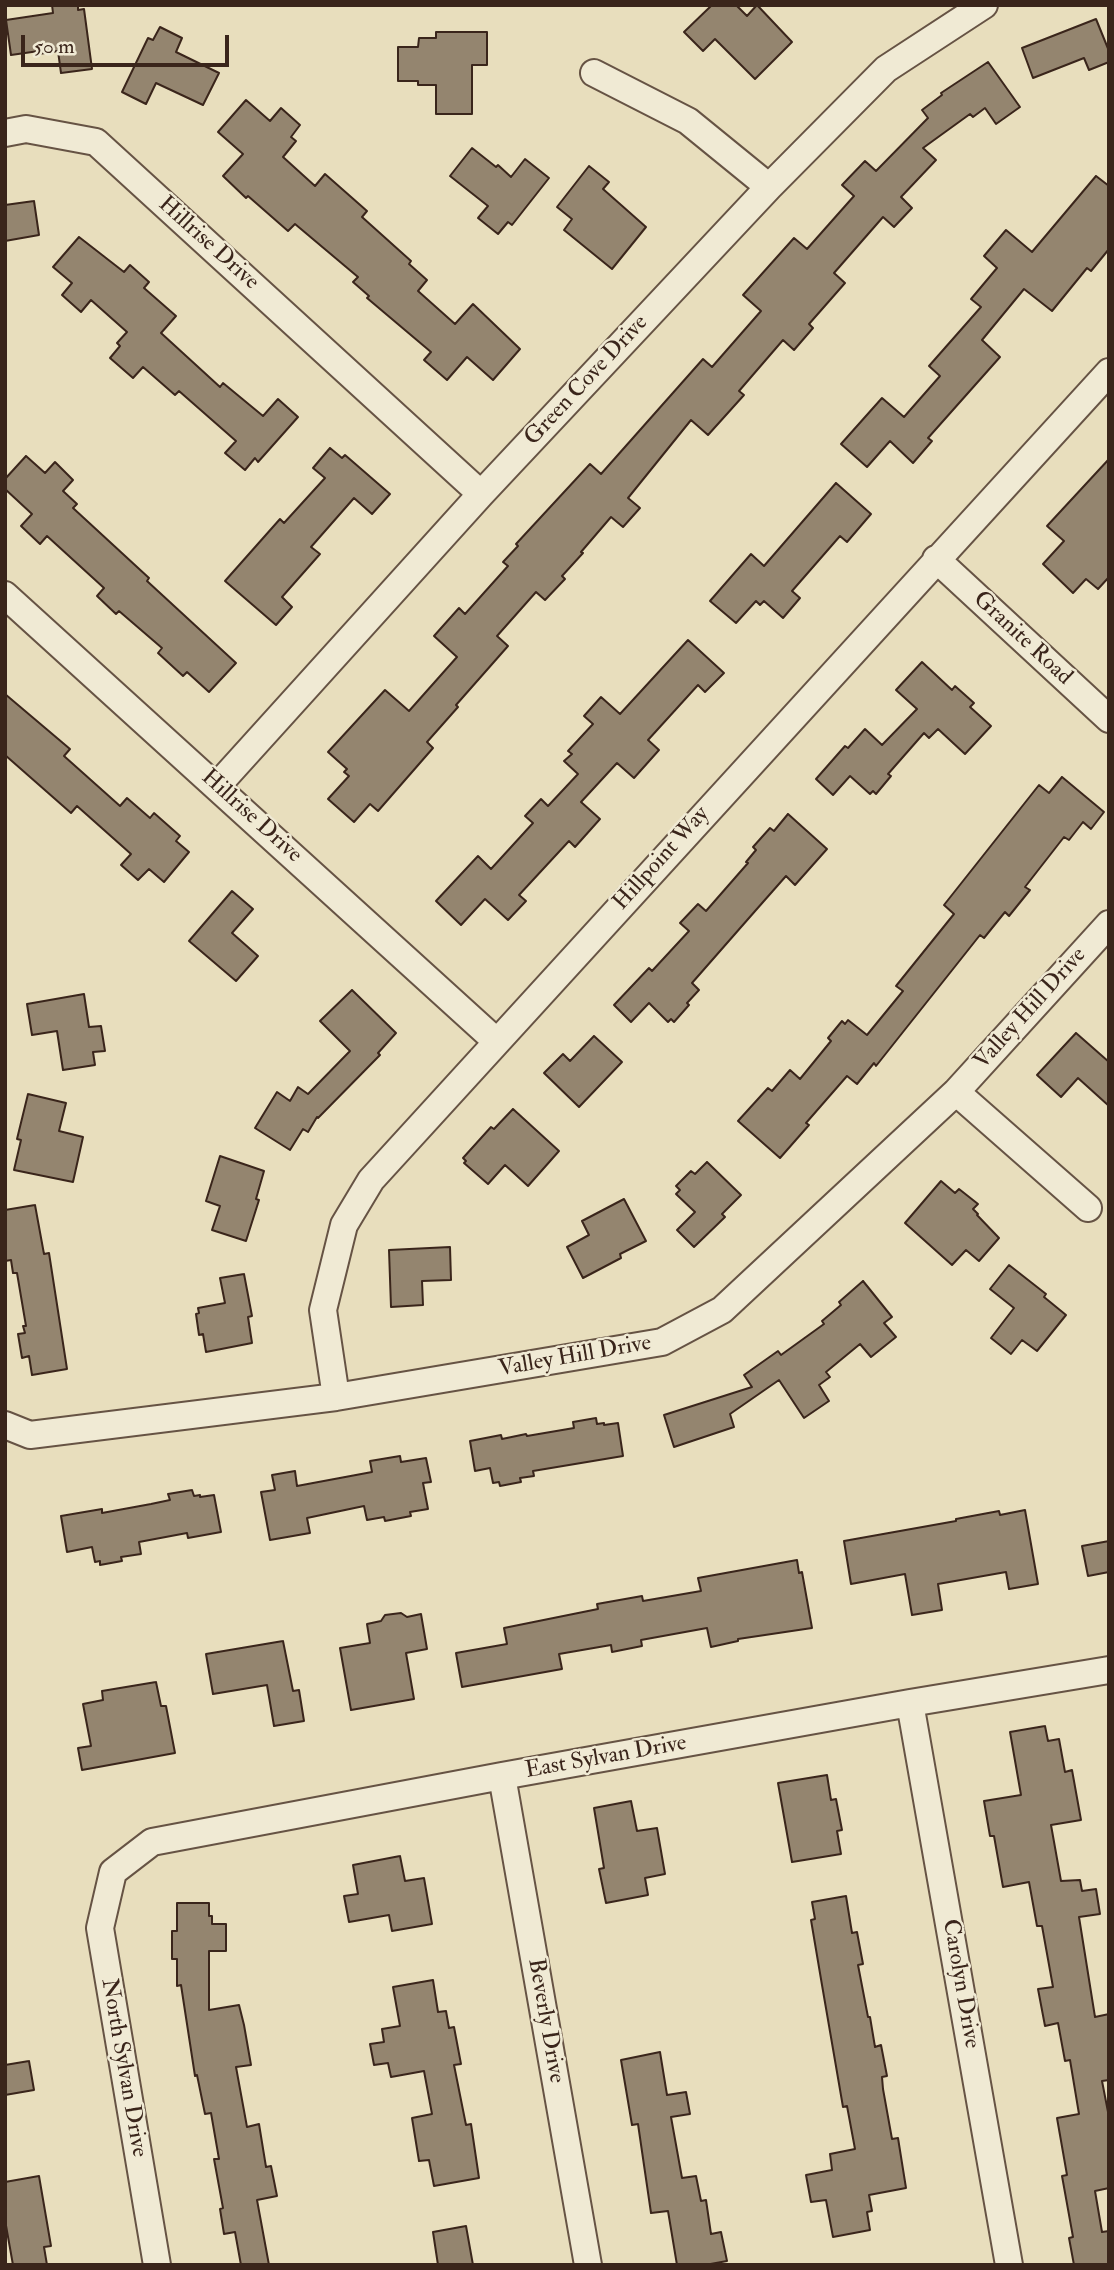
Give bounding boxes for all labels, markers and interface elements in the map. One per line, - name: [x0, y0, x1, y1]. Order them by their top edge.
- scale bar: [24, 21, 233, 65]
- text: 50 m: [34, 33, 75, 60]
- street label: Hillrise Drive: [152, 191, 264, 297]
- street label: Green Cove Drive: [520, 310, 654, 452]
- street label: Granite Road: [967, 586, 1077, 692]
- street label: Hillrise Drive: [195, 764, 307, 870]
- street label: Hillpoint Way: [608, 801, 716, 917]
- street label: Valley Hill Drive: [969, 942, 1093, 1076]
- street label: Valley Hill Drive: [497, 1330, 653, 1384]
- street label: East Sylvan Drive: [523, 1730, 689, 1786]
- street label: Carolyn Drive: [935, 1917, 985, 2051]
- street label: Beverly Drive: [520, 1957, 570, 2085]
- street label: North Sylvan Drive: [94, 1976, 152, 2160]

